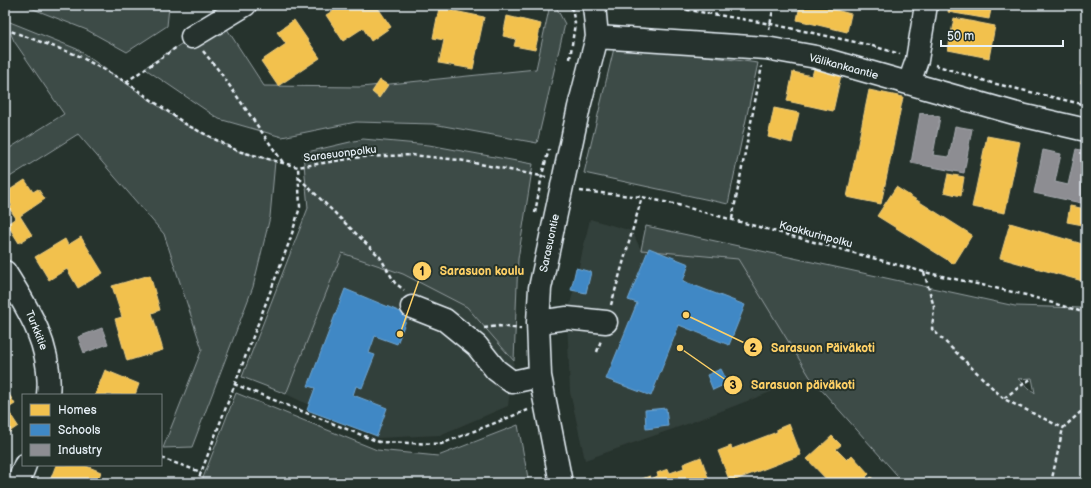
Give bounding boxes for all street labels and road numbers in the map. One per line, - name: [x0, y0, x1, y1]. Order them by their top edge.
- street label: Välikankaantie: [808, 51, 880, 82]
- street label: Sarasuonpolku: [303, 143, 377, 164]
- street label: Sarasuontie: [537, 212, 562, 273]
- street label: Kaakkurinpolku: [778, 218, 854, 251]
- street label: Turkkitie: [23, 308, 51, 352]

